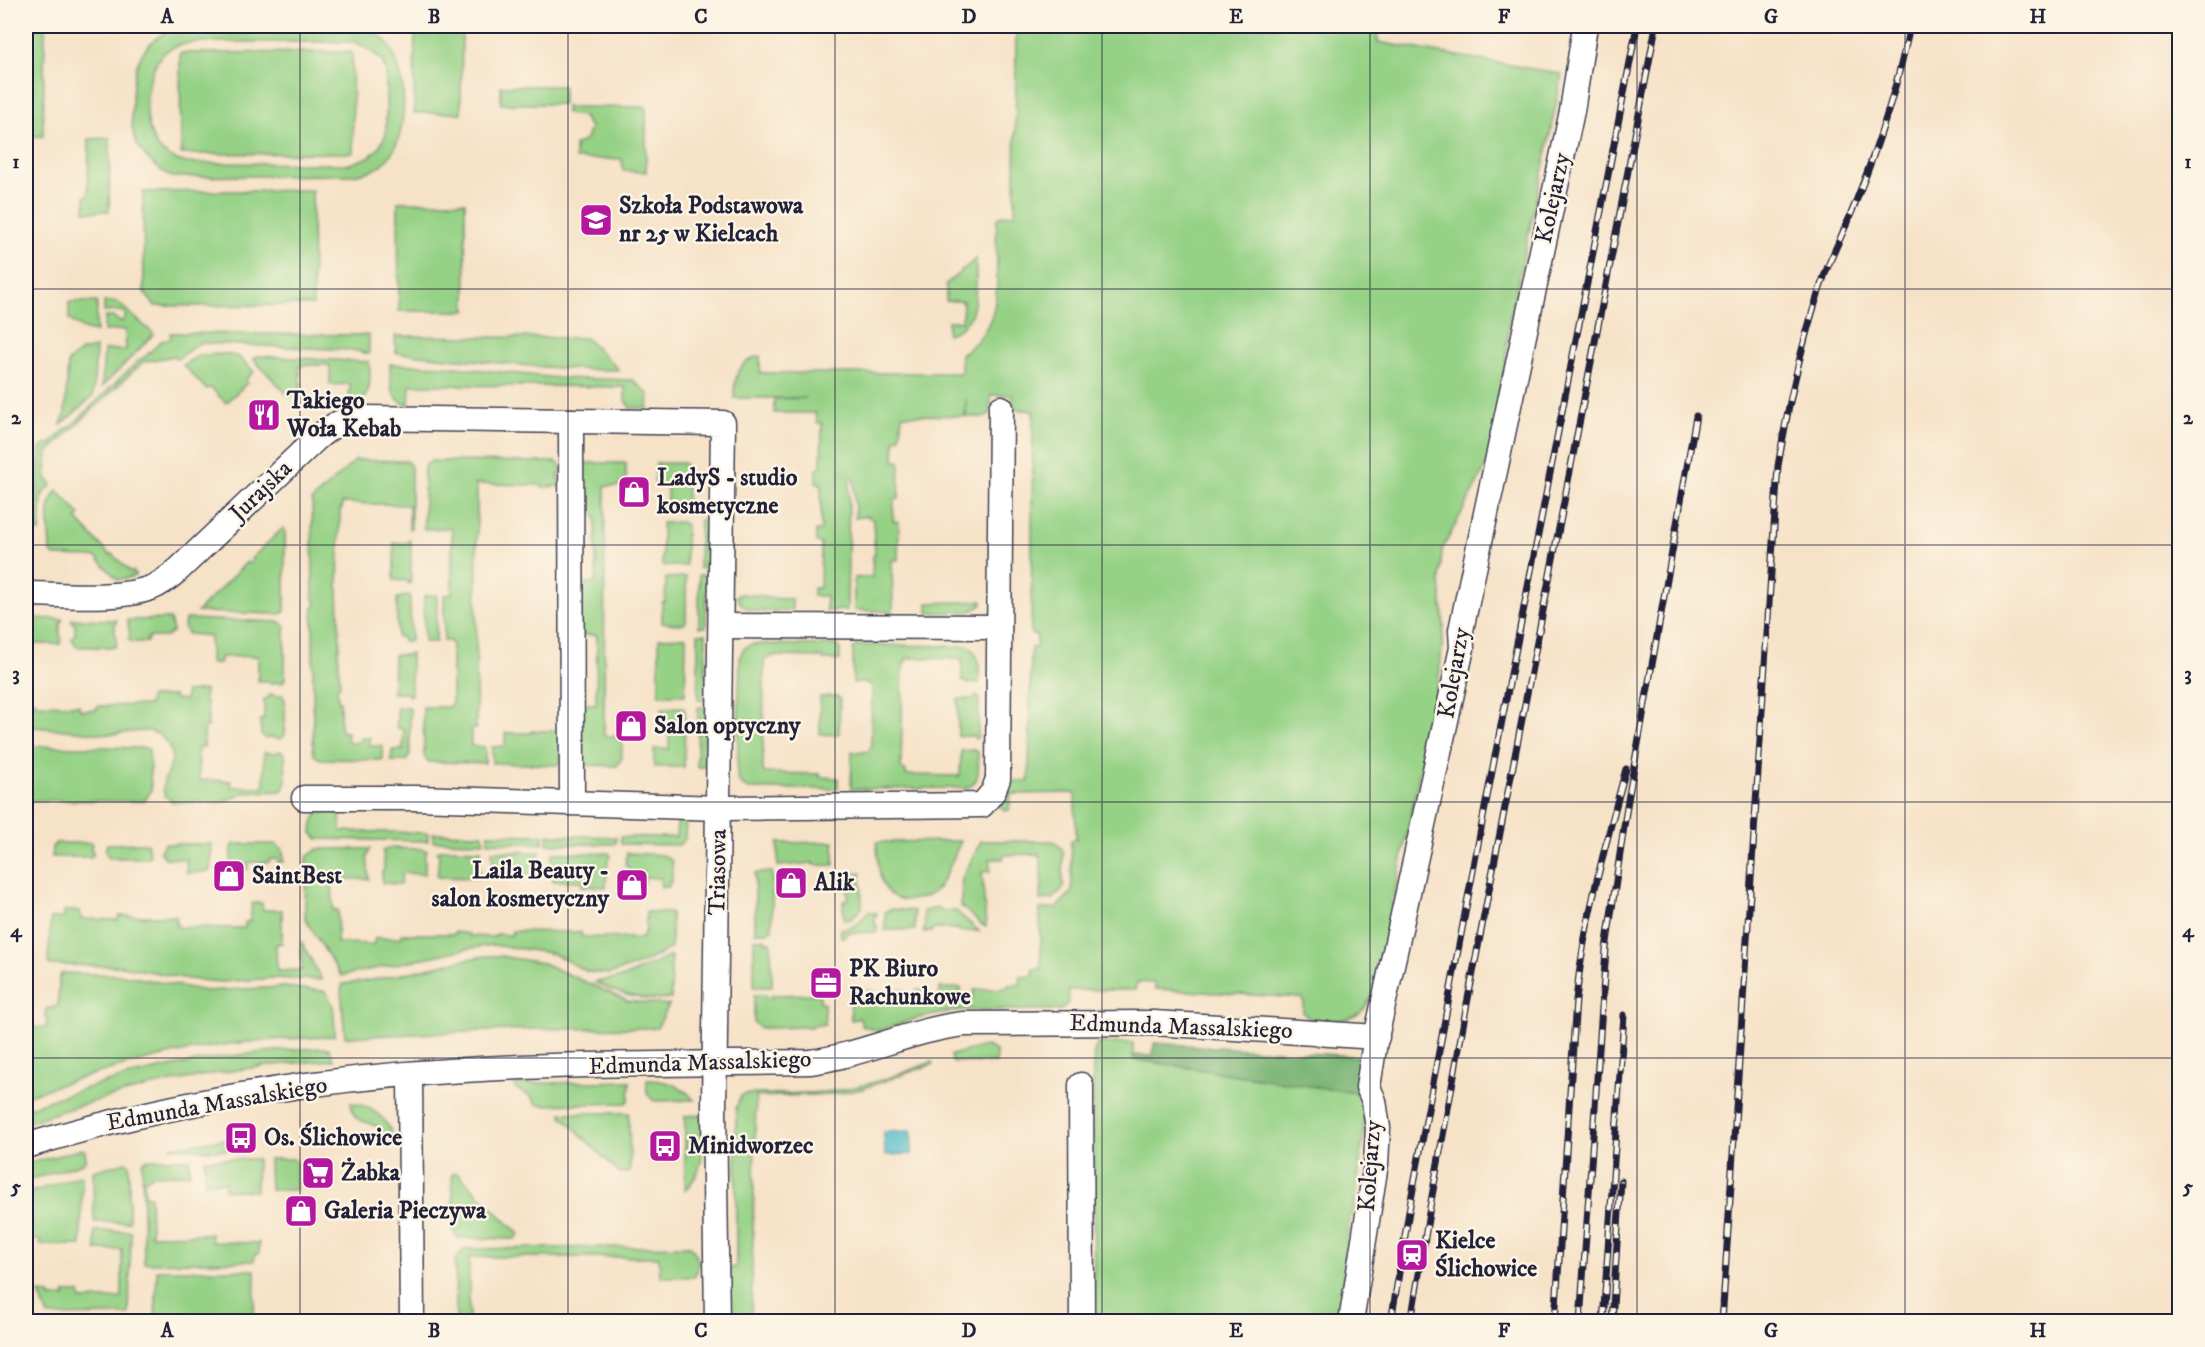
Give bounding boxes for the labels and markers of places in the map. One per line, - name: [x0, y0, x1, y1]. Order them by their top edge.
- place label: Szkoła Podstawowa nr 25 w Kielcach: [619, 191, 804, 249]
- school or university icon: Szkoła Podstawowa nr 25 w Kielcach: [578, 202, 614, 238]
- place label: Takiego Woła Kebab: [286, 386, 401, 444]
- restaurant icon: Takiego Woła Kebab: [246, 397, 282, 433]
- place label: LadyS - studio kosmetyczne: [656, 463, 798, 521]
- shop icon: LadyS - studio kosmetyczne: [616, 474, 652, 510]
- shop icon: Salon optyczny: [613, 708, 649, 744]
- place label: Salon optyczny: [654, 711, 801, 741]
- place label: Laila Beauty - salon kosmetyczny: [432, 856, 610, 914]
- shop icon: SaintBest: [211, 858, 247, 894]
- place label: SaintBest: [252, 861, 342, 891]
- shop icon: Alik: [773, 865, 809, 901]
- shop icon: Laila Beauty - salon kosmetyczny: [614, 867, 650, 903]
- place label: Alik: [813, 868, 856, 898]
- place label: PK Biuro Rachunkowe: [849, 954, 971, 1012]
- office icon: PK Biuro Rachunkowe: [808, 965, 844, 1001]
- bus stop icon: Os. Ślichowice: [223, 1120, 259, 1156]
- place label: Os. Ślichowice: [264, 1122, 402, 1153]
- bus stop icon: Minidworzec: [647, 1128, 683, 1164]
- place label: Minidworzec: [688, 1131, 814, 1161]
- supermarket icon: Żabka: [300, 1155, 336, 1191]
- place label: Żabka: [341, 1157, 401, 1188]
- shop icon: Galeria Pieczywa: [283, 1193, 319, 1229]
- place label: Galeria Pieczywa: [324, 1196, 487, 1226]
- place label: Kielce Ślichowice: [1435, 1226, 1537, 1284]
- station icon: Kielce Ślichowice: [1394, 1237, 1430, 1273]

